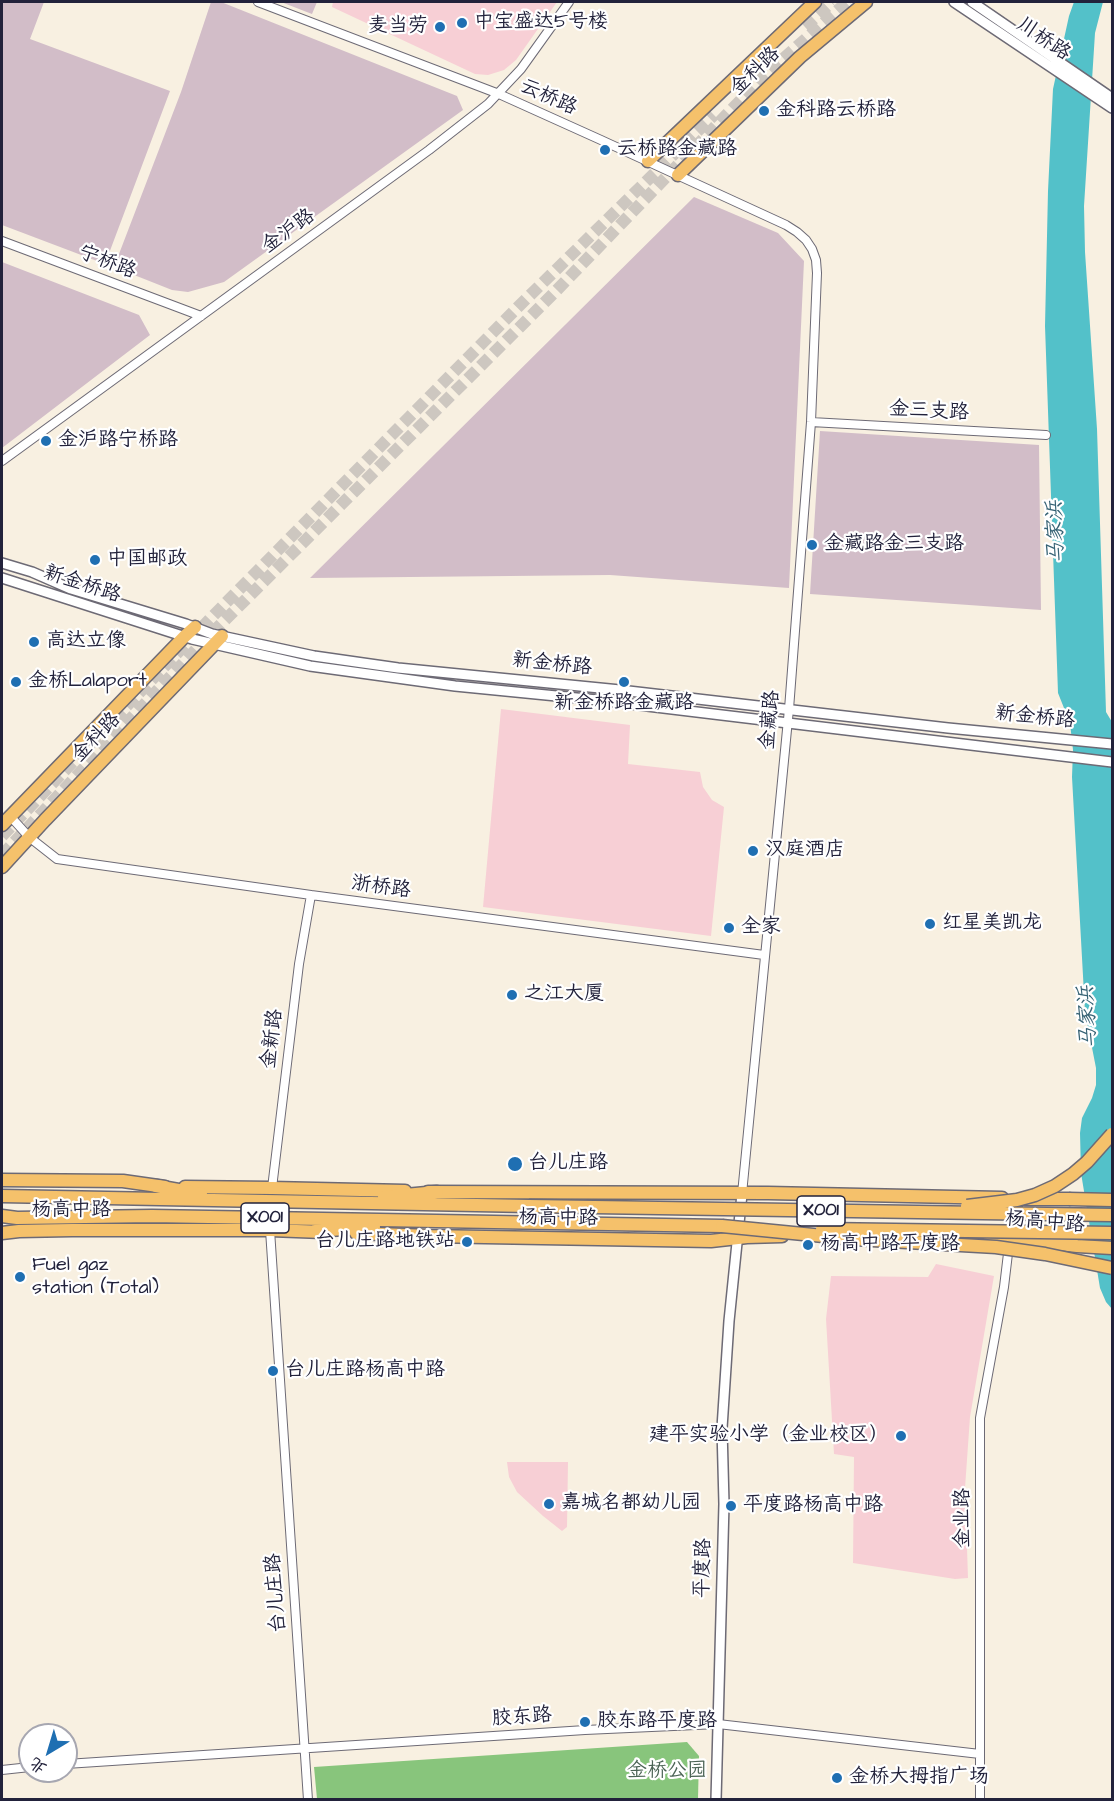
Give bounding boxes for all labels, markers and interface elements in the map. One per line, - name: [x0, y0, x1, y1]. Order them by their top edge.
- place label: 中宝盛达5号楼: [474, 11, 608, 35]
- street label: 川桥路: [1011, 13, 1075, 67]
- place label: 麦当劳: [368, 15, 428, 39]
- marker: 中宝盛达5号楼: [455, 16, 469, 30]
- marker: 麦当劳: [433, 20, 447, 34]
- street label: 金科路: [726, 43, 786, 101]
- street label: 云桥路: [516, 75, 580, 121]
- place label: 金科路云桥路: [776, 99, 896, 123]
- marker: 金科路云桥路: [757, 104, 771, 118]
- place label: 云桥路金藏路: [617, 138, 737, 162]
- marker: 云桥路金藏路: [598, 143, 612, 157]
- street label: 金沪路: [258, 205, 320, 259]
- street label: 宁桥路: [75, 241, 139, 285]
- street label: 金三支路: [888, 398, 970, 426]
- place label: 金沪路宁桥路: [58, 429, 178, 453]
- marker: 金沪路宁桥路: [39, 434, 53, 448]
- water label: 马家浜: [1043, 500, 1071, 564]
- place label: 金藏路金三支路: [824, 533, 964, 557]
- marker: 金藏路金三支路: [805, 538, 819, 552]
- place label: 中国邮政: [107, 548, 187, 572]
- marker: 中国邮政: [88, 553, 102, 567]
- street label: 新金桥路: [40, 561, 124, 609]
- place label: 高达立像: [46, 630, 126, 654]
- marker: 高达立像: [27, 635, 41, 649]
- street label: 新金桥路: [511, 649, 593, 681]
- place label: 金桥Lalaport: [28, 670, 147, 694]
- marker: 金桥Lalaport: [9, 675, 23, 689]
- marker: 新金桥路金藏路: [617, 675, 631, 689]
- street label: 金藏路: [756, 689, 786, 751]
- place label: 新金桥路金藏路: [554, 692, 694, 716]
- street label: 新金桥路: [994, 702, 1076, 734]
- street label: 金科路: [68, 708, 126, 768]
- place label: 汉庭酒店: [765, 839, 845, 863]
- marker: 汉庭酒店: [746, 844, 760, 858]
- street label: 浙桥路: [350, 872, 412, 904]
- place label: 红星美凯龙: [942, 912, 1042, 936]
- place label: 全家: [741, 916, 781, 940]
- marker: 红星美凯龙: [923, 917, 937, 931]
- marker: 全家: [722, 921, 736, 935]
- place label: 之江大厦: [524, 983, 604, 1007]
- water label: 马家浜: [1075, 985, 1103, 1049]
- marker: 之江大厦: [505, 988, 519, 1002]
- street label: 金新路: [257, 1008, 289, 1070]
- place label: 台儿庄路: [528, 1152, 608, 1176]
- marker: 台儿庄路: [506, 1155, 524, 1173]
- road number: X001: [797, 1196, 845, 1226]
- street label: 杨高中路: [31, 1199, 111, 1223]
- road number: X001: [241, 1203, 289, 1233]
- street label: 杨高中路: [518, 1206, 598, 1232]
- street label: 杨高中路: [1004, 1208, 1086, 1238]
- place label: 台儿庄路地铁站: [315, 1230, 455, 1254]
- place label: 杨高中路平度路: [820, 1233, 960, 1257]
- marker: 台儿庄路地铁站: [460, 1235, 474, 1249]
- marker: 杨高中路平度路: [801, 1238, 815, 1252]
- place label: Fuel gaz station (Total): [32, 1254, 159, 1301]
- marker: Fuel gaz station (Total): [13, 1270, 27, 1284]
- place label: 台儿庄路杨高中路: [285, 1359, 445, 1383]
- marker: 台儿庄路杨高中路: [266, 1364, 280, 1378]
- place label: 建平实验小学（金业校区）: [649, 1424, 889, 1448]
- marker: 建平实验小学（金业校区）: [894, 1429, 908, 1443]
- street label: 金业路: [952, 1488, 976, 1548]
- place label: 嘉城名都幼儿园: [561, 1492, 701, 1516]
- place label: 平度路杨高中路: [743, 1494, 883, 1518]
- marker: 嘉城名都幼儿园: [542, 1497, 556, 1511]
- marker: 平度路杨高中路: [724, 1499, 738, 1513]
- street label: 平度路: [691, 1538, 717, 1598]
- street label: 台儿庄路: [262, 1552, 292, 1634]
- street label: 胶东路: [491, 1704, 553, 1732]
- place label: 胶东路平度路: [597, 1710, 717, 1734]
- marker: 胶东路平度路: [578, 1715, 592, 1729]
- north arrow: [18, 1723, 78, 1783]
- text: 北: [25, 1752, 51, 1779]
- park label: 金桥公园: [627, 1760, 707, 1784]
- place label: 金桥大拇指广场: [849, 1766, 989, 1790]
- marker: 金桥大拇指广场: [830, 1771, 844, 1785]

